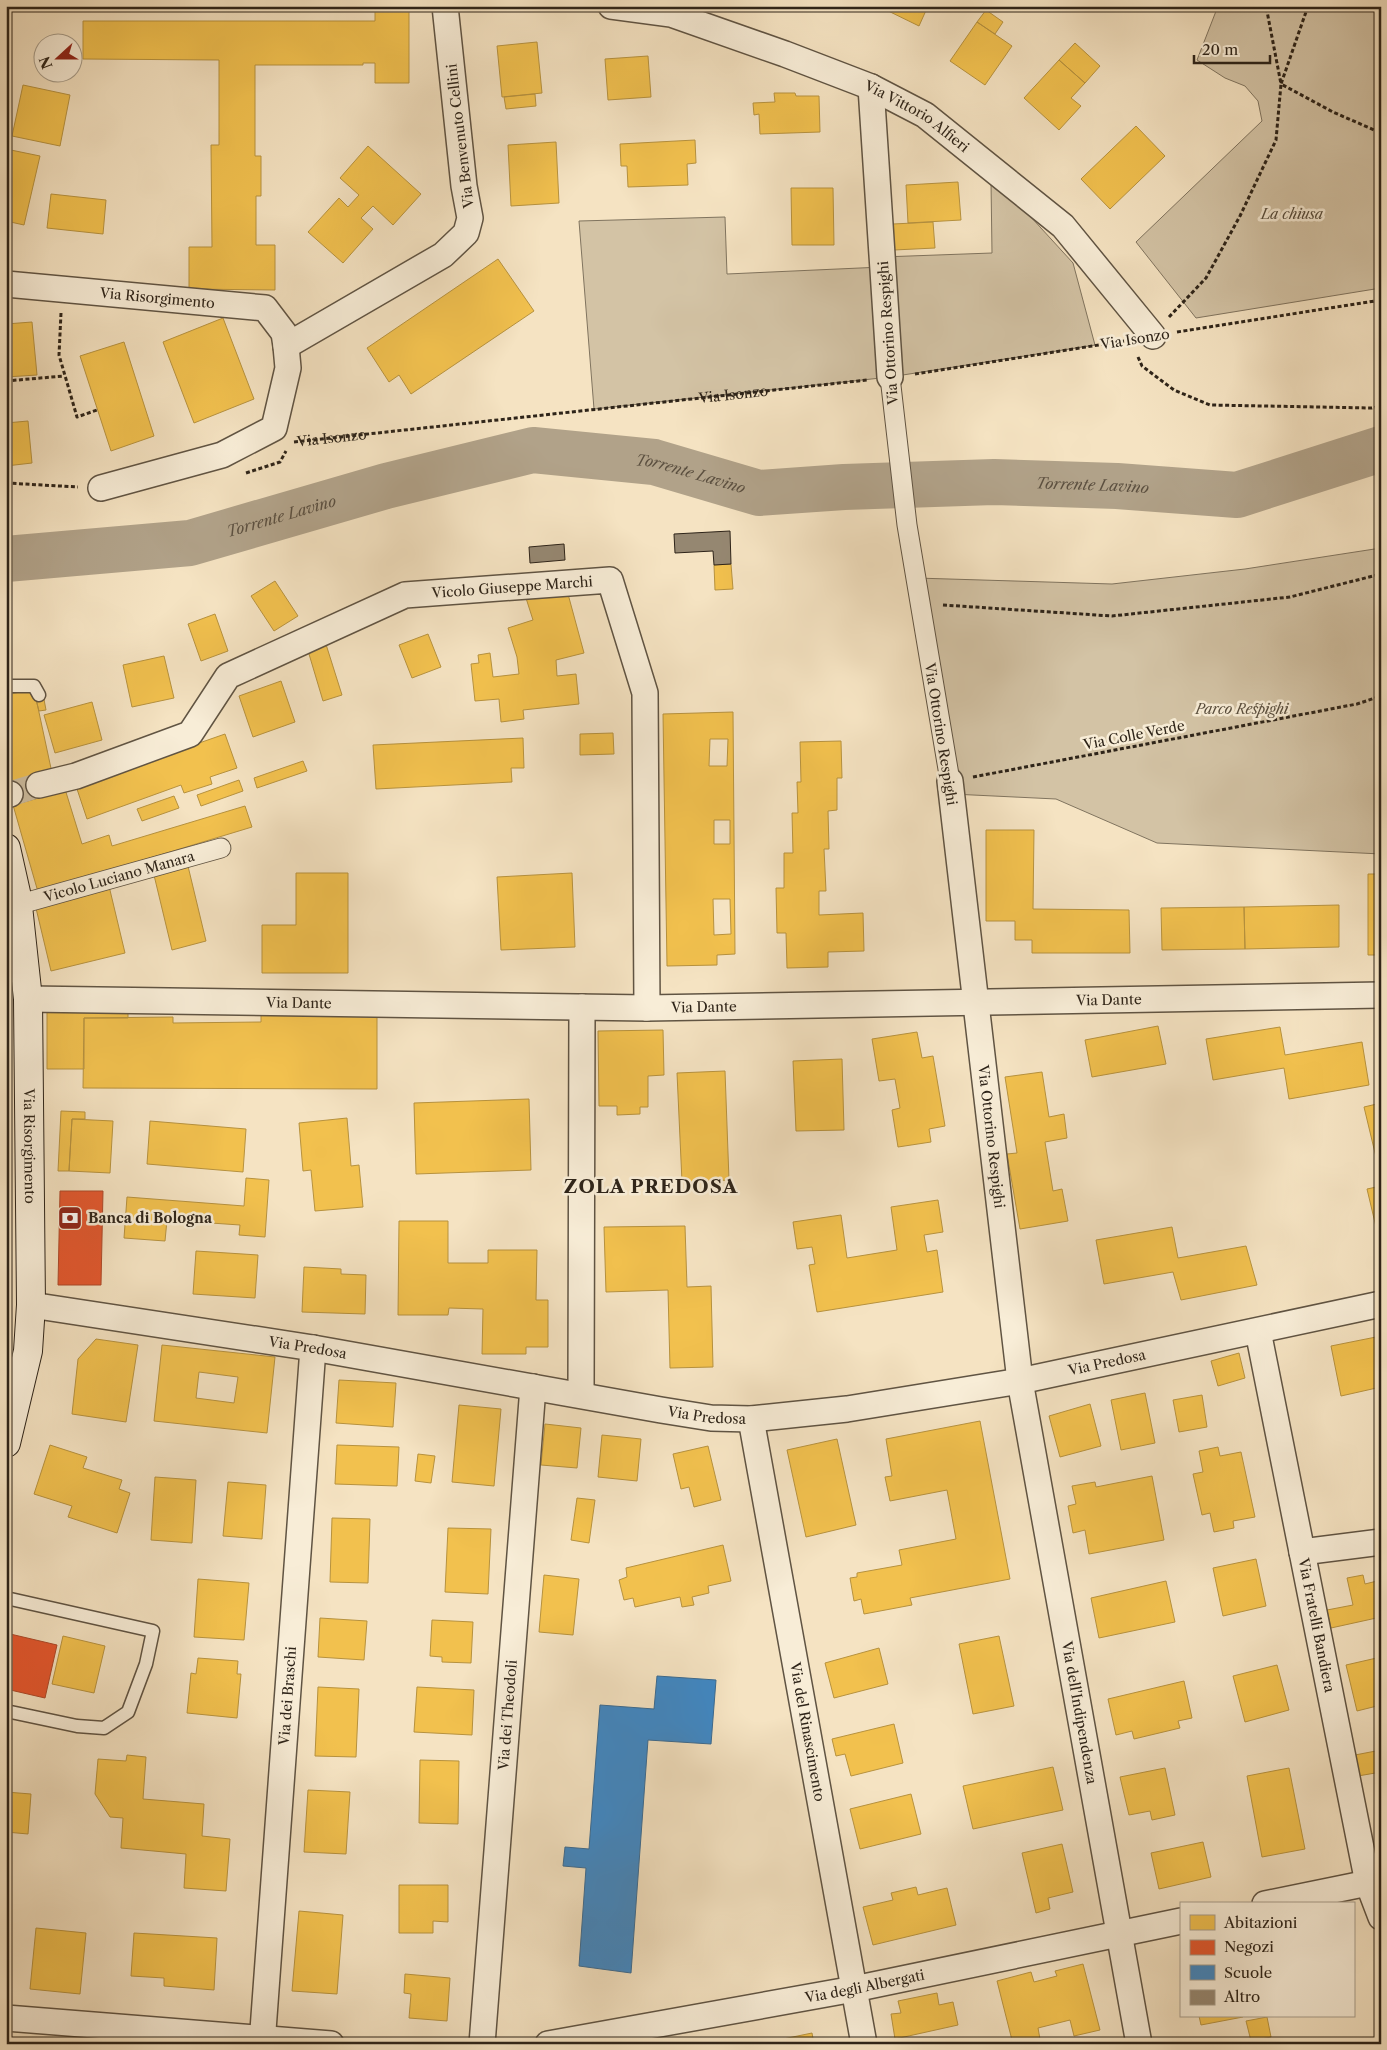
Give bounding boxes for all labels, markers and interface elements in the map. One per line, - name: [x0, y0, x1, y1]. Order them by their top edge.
- north arrow: [32, 32, 82, 82]
- scale bar: [1194, 32, 1271, 64]
- text: 20 m: [1202, 40, 1238, 59]
- text: N: [35, 54, 56, 72]
- street label: Via Benvenuto Cellini: [442, 63, 478, 210]
- street label: Via Vittorio Alfieri: [861, 76, 973, 156]
- park label: La chiusa: [1260, 205, 1324, 223]
- street label: Via Ottorino Respighi: [874, 261, 902, 406]
- street label: Via Risorgimento: [98, 284, 216, 312]
- street label: Via Isonzo: [1098, 325, 1171, 354]
- street label: Via Isonzo: [697, 382, 769, 407]
- street label: Via Isonzo: [295, 425, 367, 451]
- water label: Torrente Lavino: [635, 450, 748, 497]
- water label: Torrente Lavino: [1036, 473, 1150, 497]
- water label: Torrente Lavino: [224, 491, 338, 541]
- street label: Vicolo Giuseppe Marchi: [430, 572, 593, 602]
- street label: Via Ottorino Respighi: [921, 660, 961, 807]
- park label: Parco Respighi: [1195, 700, 1290, 718]
- street label: Via Colle Verde: [1081, 716, 1186, 754]
- street label: Vicolo Luciano Manara: [41, 847, 197, 906]
- street label: Via Dante: [1075, 990, 1142, 1009]
- street label: Via Dante: [265, 993, 332, 1012]
- street label: Via Dante: [670, 997, 737, 1017]
- street label: Via Ottorino Respighi: [974, 1063, 1009, 1209]
- street label: Via Risorgimento: [20, 1087, 39, 1204]
- district label: ZOLA PREDOSA: [564, 1175, 738, 1198]
- bank icon: Banca di Bologna: [57, 1205, 83, 1231]
- place label: Banca di Bologna: [88, 1209, 213, 1227]
- street label: Via Predosa: [267, 1332, 349, 1363]
- street label: Via Predosa: [1066, 1345, 1148, 1380]
- street label: Via Predosa: [665, 1402, 747, 1428]
- street label: Via Fratelli Bandiera: [1294, 1556, 1339, 1695]
- street label: Via dell'Indipendenza: [1058, 1639, 1101, 1786]
- street label: Via dei Braschi: [275, 1646, 300, 1747]
- street label: Via dei Theodoli: [494, 1659, 521, 1772]
- street label: Via del Rinascimento: [786, 1660, 829, 1803]
- legend: [1180, 1902, 1354, 2018]
- text: Abitazioni: [1223, 1913, 1298, 1932]
- text: Negozi: [1224, 1937, 1274, 1956]
- text: Scuole: [1224, 1963, 1272, 1982]
- street label: Via degli Albergati: [803, 1966, 926, 2007]
- text: Altro: [1223, 1987, 1260, 2006]

